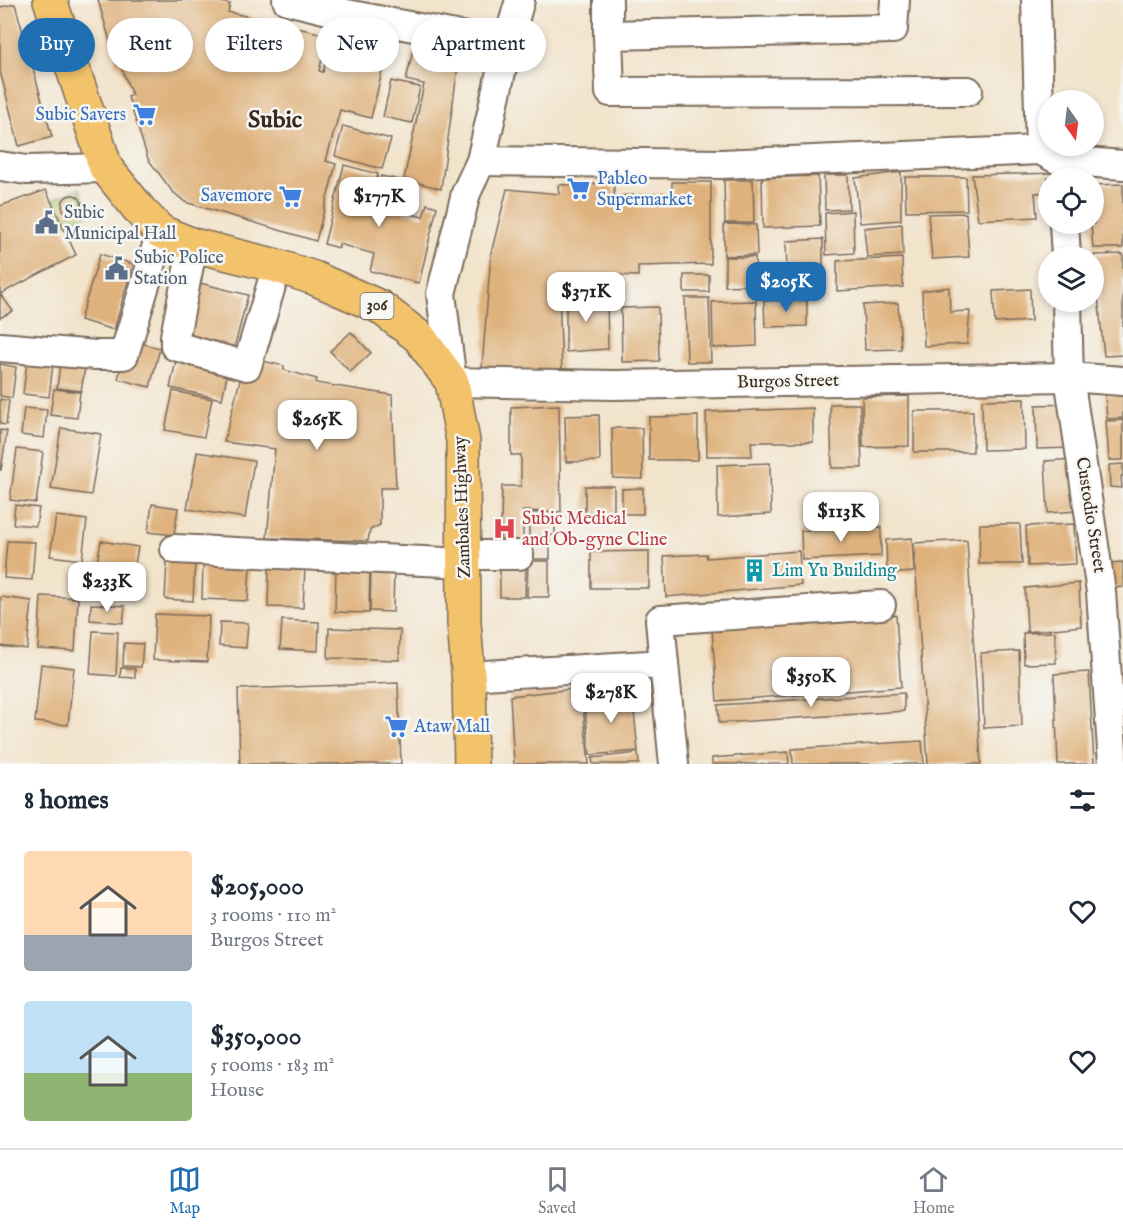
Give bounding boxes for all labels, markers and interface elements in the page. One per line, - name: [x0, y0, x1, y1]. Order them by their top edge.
- chip: Buy: [18, 18, 95, 72]
- chip: Rent: [107, 18, 193, 72]
- chip: Filters: [205, 18, 304, 72]
- chip: New: [316, 18, 399, 72]
- chip: Apartment: [411, 18, 546, 72]
- north arrow: [1038, 90, 1104, 156]
- map controls: [1038, 90, 1104, 312]
- supermarket icon: Subic Savers: [131, 102, 157, 128]
- place label: Subic Savers: [36, 104, 126, 127]
- district label: Subic: [248, 105, 302, 136]
- place label: Pableo Supermarket: [597, 168, 692, 212]
- button: locate: [1038, 168, 1104, 234]
- supermarket icon: Pableo Supermarket: [566, 176, 592, 202]
- pin: $177K: [337, 177, 421, 228]
- supermarket icon: Savemore: [277, 183, 303, 209]
- text: $177K: [353, 184, 405, 209]
- place label: Savemore: [201, 185, 272, 208]
- place label: Subic Municipal Hall: [64, 202, 176, 246]
- public building icon: Subic Municipal Hall: [33, 210, 59, 236]
- button: layers: [1038, 246, 1104, 312]
- place label: Subic Police Station: [134, 247, 224, 291]
- public building icon: Subic Police Station: [103, 255, 129, 281]
- pin: $205K: [744, 262, 828, 313]
- text: $205K: [760, 269, 812, 294]
- pin: $371K: [544, 272, 628, 323]
- text: $371K: [561, 279, 611, 304]
- road number: 306: [360, 293, 394, 319]
- street label: Burgos Street: [737, 370, 839, 394]
- pin: $265K: [275, 400, 359, 451]
- text: $265K: [292, 407, 342, 432]
- street label: Zambales Highway: [449, 435, 477, 579]
- street label: Custodio Street: [1069, 455, 1111, 575]
- pin: $113K: [799, 492, 883, 543]
- text: $113K: [817, 499, 865, 524]
- place label: Subic Medical and Ob-gyne Cline: [522, 508, 667, 552]
- hospital icon: Subic Medical and Ob-gyne Cline: [491, 516, 517, 542]
- building icon: Lim Yu Building: [741, 558, 767, 584]
- place label: Lim Yu Building: [772, 560, 897, 583]
- pin: $233K: [65, 562, 149, 613]
- text: $233K: [82, 569, 132, 594]
- pin: $350K: [769, 657, 853, 708]
- text: $350K: [786, 664, 836, 689]
- pin: $278K: [569, 673, 653, 724]
- text: $278K: [585, 680, 637, 705]
- supermarket icon: Ataw Mall: [383, 714, 409, 740]
- place label: Ataw Mall: [413, 716, 490, 739]
- text: 8 homes: [24, 784, 109, 817]
- icon: filters: [1066, 784, 1099, 817]
- text: $205,000: [210, 870, 304, 903]
- icon: home: [72, 875, 144, 947]
- icon: heart: [1066, 895, 1099, 928]
- text: 3 rooms · 110 m²: [210, 903, 336, 928]
- text: Burgos Street: [210, 928, 324, 953]
- text: $350,000: [210, 1020, 301, 1053]
- icon: home: [72, 1025, 144, 1097]
- icon: heart: [1066, 1045, 1099, 1078]
- text: 5 rooms · 183 m²: [210, 1053, 334, 1078]
- text: House: [210, 1078, 264, 1103]
- tab: Map: [168, 1163, 201, 1219]
- tab: Saved: [538, 1163, 576, 1219]
- tab: Home: [913, 1163, 955, 1219]

